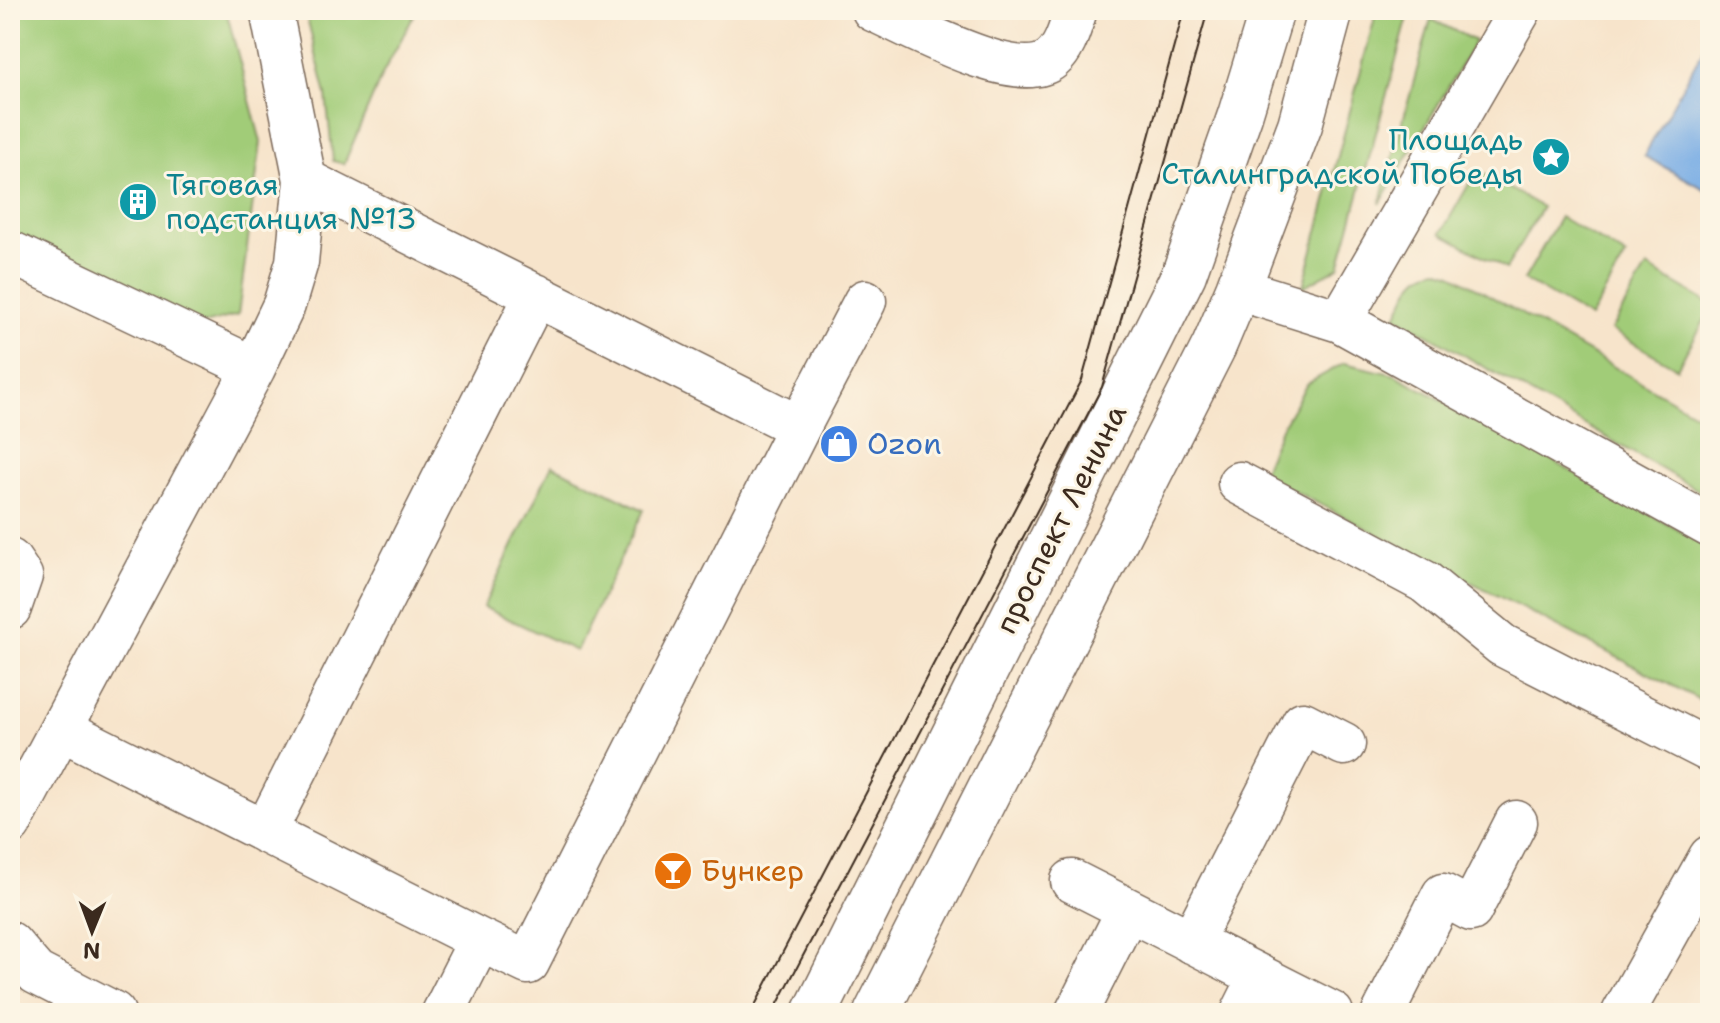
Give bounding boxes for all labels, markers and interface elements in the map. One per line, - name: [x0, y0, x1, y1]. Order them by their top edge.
- place label: Площадь Сталинградской Победы: [1161, 119, 1523, 194]
- place icon: Площадь Сталинградской Победы: [1530, 136, 1572, 178]
- place label: Тяговая подстанция №13: [166, 164, 417, 239]
- building icon: Тяговая подстанция №13: [117, 181, 159, 223]
- street label: проспект Ленина: [985, 397, 1136, 640]
- shop icon: Ozon: [818, 423, 860, 465]
- place label: Ozon: [867, 423, 942, 464]
- bar icon: Бункер: [652, 850, 694, 892]
- place label: Бункер: [701, 850, 804, 891]
- north arrow: [52, 891, 132, 971]
- text: N: [83, 936, 101, 965]

